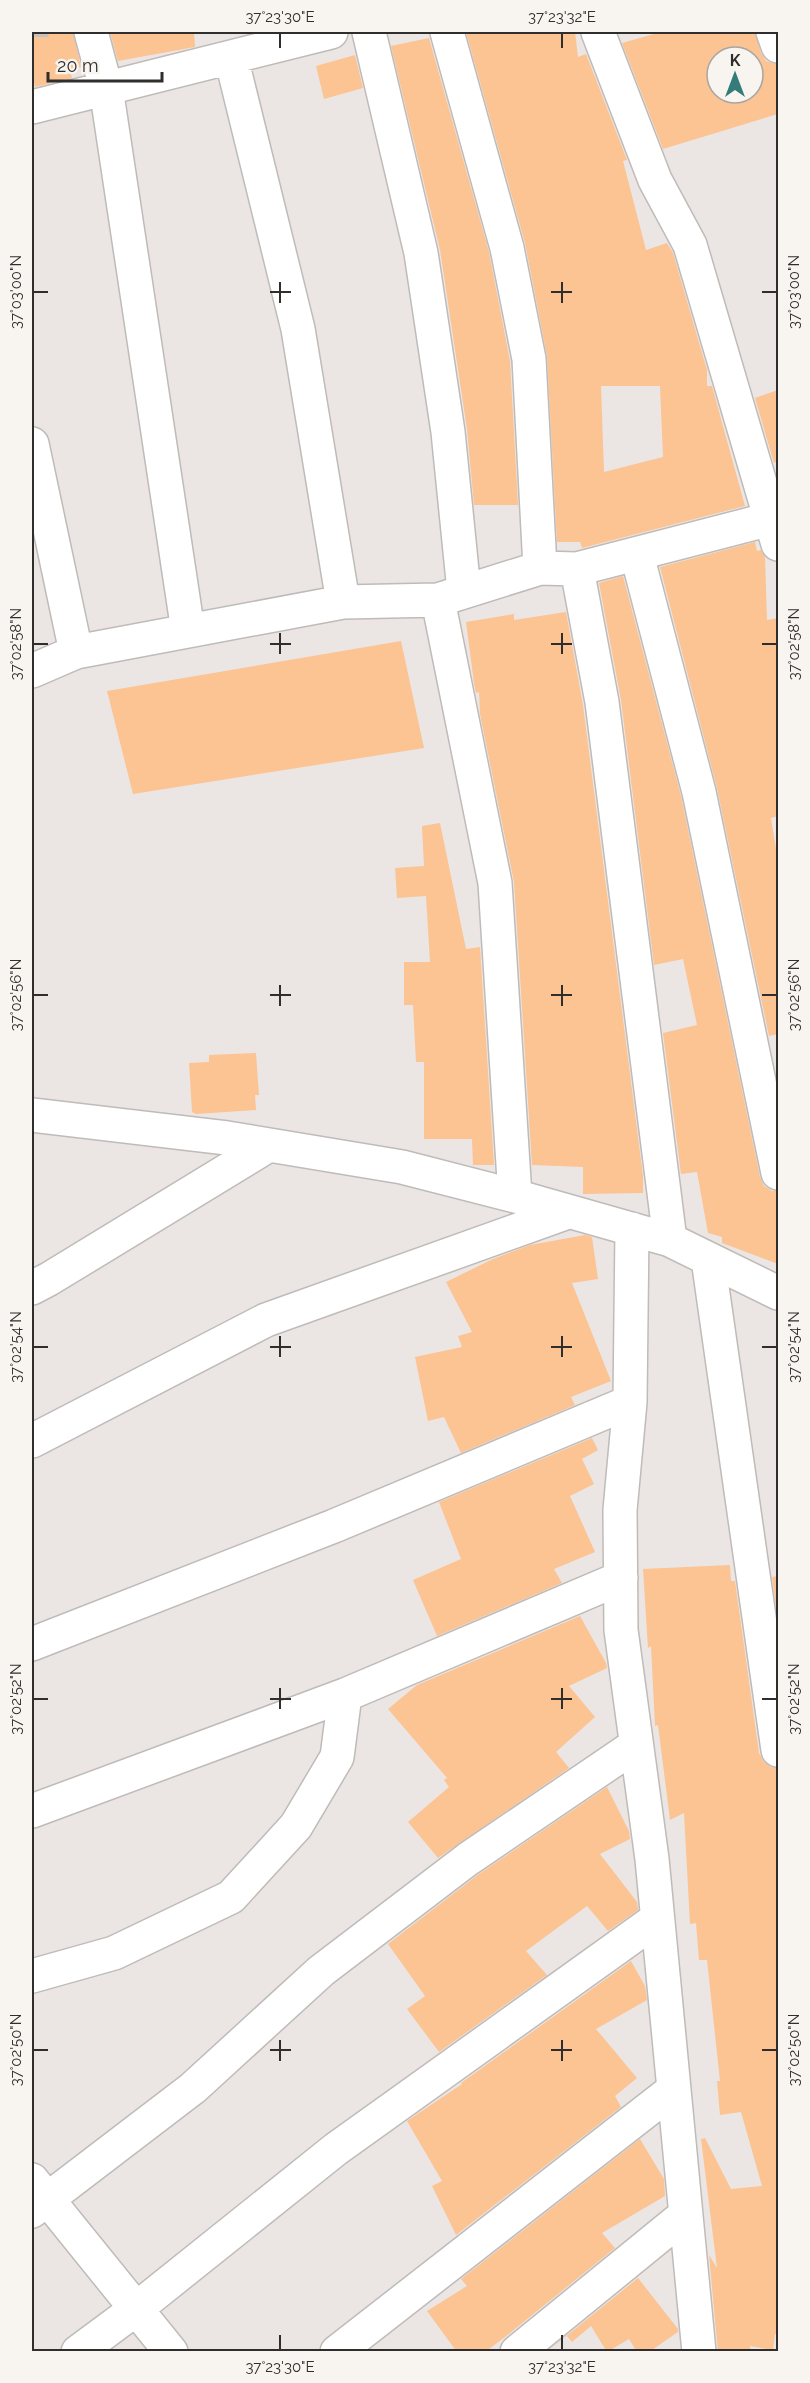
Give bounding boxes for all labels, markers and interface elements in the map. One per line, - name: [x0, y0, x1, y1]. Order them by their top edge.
- text: 37°23'30"E: [245, 8, 315, 26]
- text: 37°23'32"E: [528, 8, 596, 26]
- scale bar: [48, 45, 162, 83]
- north arrow: [705, 45, 765, 105]
- text: K: [730, 51, 741, 70]
- text: 20 m: [57, 55, 99, 76]
- text: 37°03'00"N: [7, 255, 25, 329]
- text: 37°03'00"N: [785, 255, 803, 329]
- text: 37°02'58"N: [7, 608, 25, 680]
- text: 37°02'58"N: [785, 608, 803, 680]
- text: 37°02'56"N: [7, 959, 25, 1031]
- text: 37°02'56"N: [785, 959, 803, 1031]
- text: 37°02'54"N: [7, 1311, 25, 1383]
- text: 37°02'54"N: [785, 1311, 803, 1383]
- text: 37°02'52"N: [7, 1663, 25, 1735]
- text: 37°02'52"N: [785, 1663, 803, 1735]
- text: 37°02'50"N: [7, 2014, 25, 2086]
- text: 37°02'50"N: [785, 2014, 803, 2086]
- text: 37°23'30"E: [245, 2358, 315, 2376]
- text: 37°23'32"E: [528, 2358, 596, 2376]

